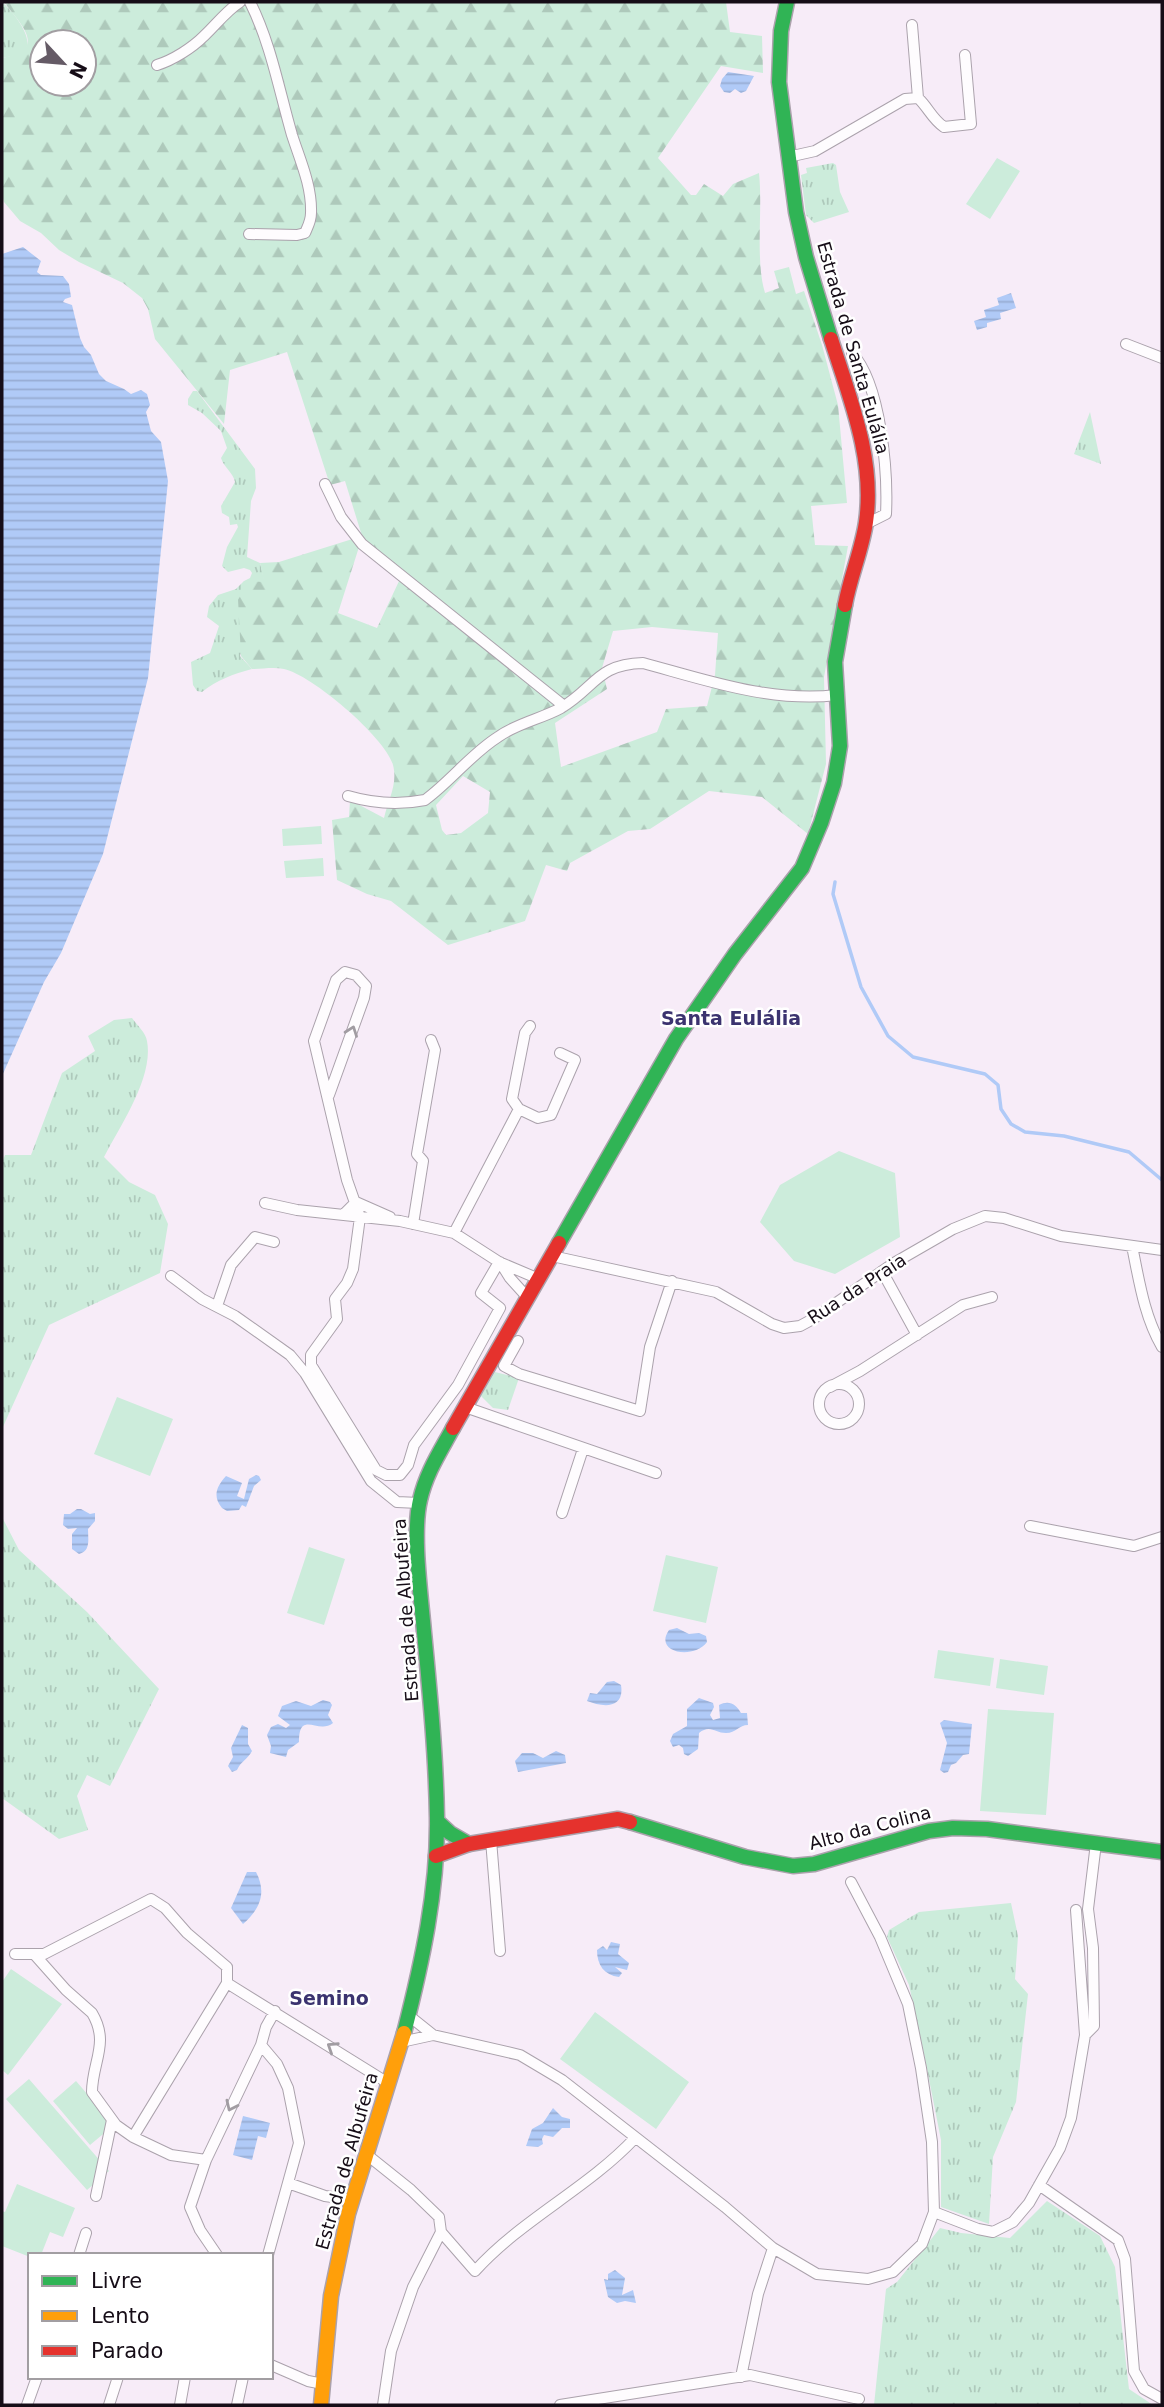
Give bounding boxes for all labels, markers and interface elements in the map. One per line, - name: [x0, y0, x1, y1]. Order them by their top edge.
- north arrow: [28, 28, 98, 98]
- text: N: [65, 58, 92, 82]
- street label: Estrada de Santa Eulália: [813, 239, 894, 457]
- district label: Santa Eulália: [661, 1007, 801, 1029]
- one-way arrow: [344, 1026, 358, 1038]
- street label: Rua da Praia: [804, 1249, 910, 1328]
- street label: Estrada de Albufeira: [389, 1518, 422, 1702]
- street label: Alto da Colina: [807, 1801, 933, 1854]
- district label: Semino: [289, 1987, 369, 2009]
- one-way arrow: [327, 2043, 340, 2056]
- street label: Estrada de Albufeira: [311, 2070, 382, 2252]
- one-way arrow: [226, 2099, 240, 2111]
- legend: [28, 2253, 273, 2379]
- text: Livre: [91, 2269, 142, 2293]
- text: Lento: [91, 2304, 150, 2328]
- text: Parado: [91, 2339, 163, 2363]

